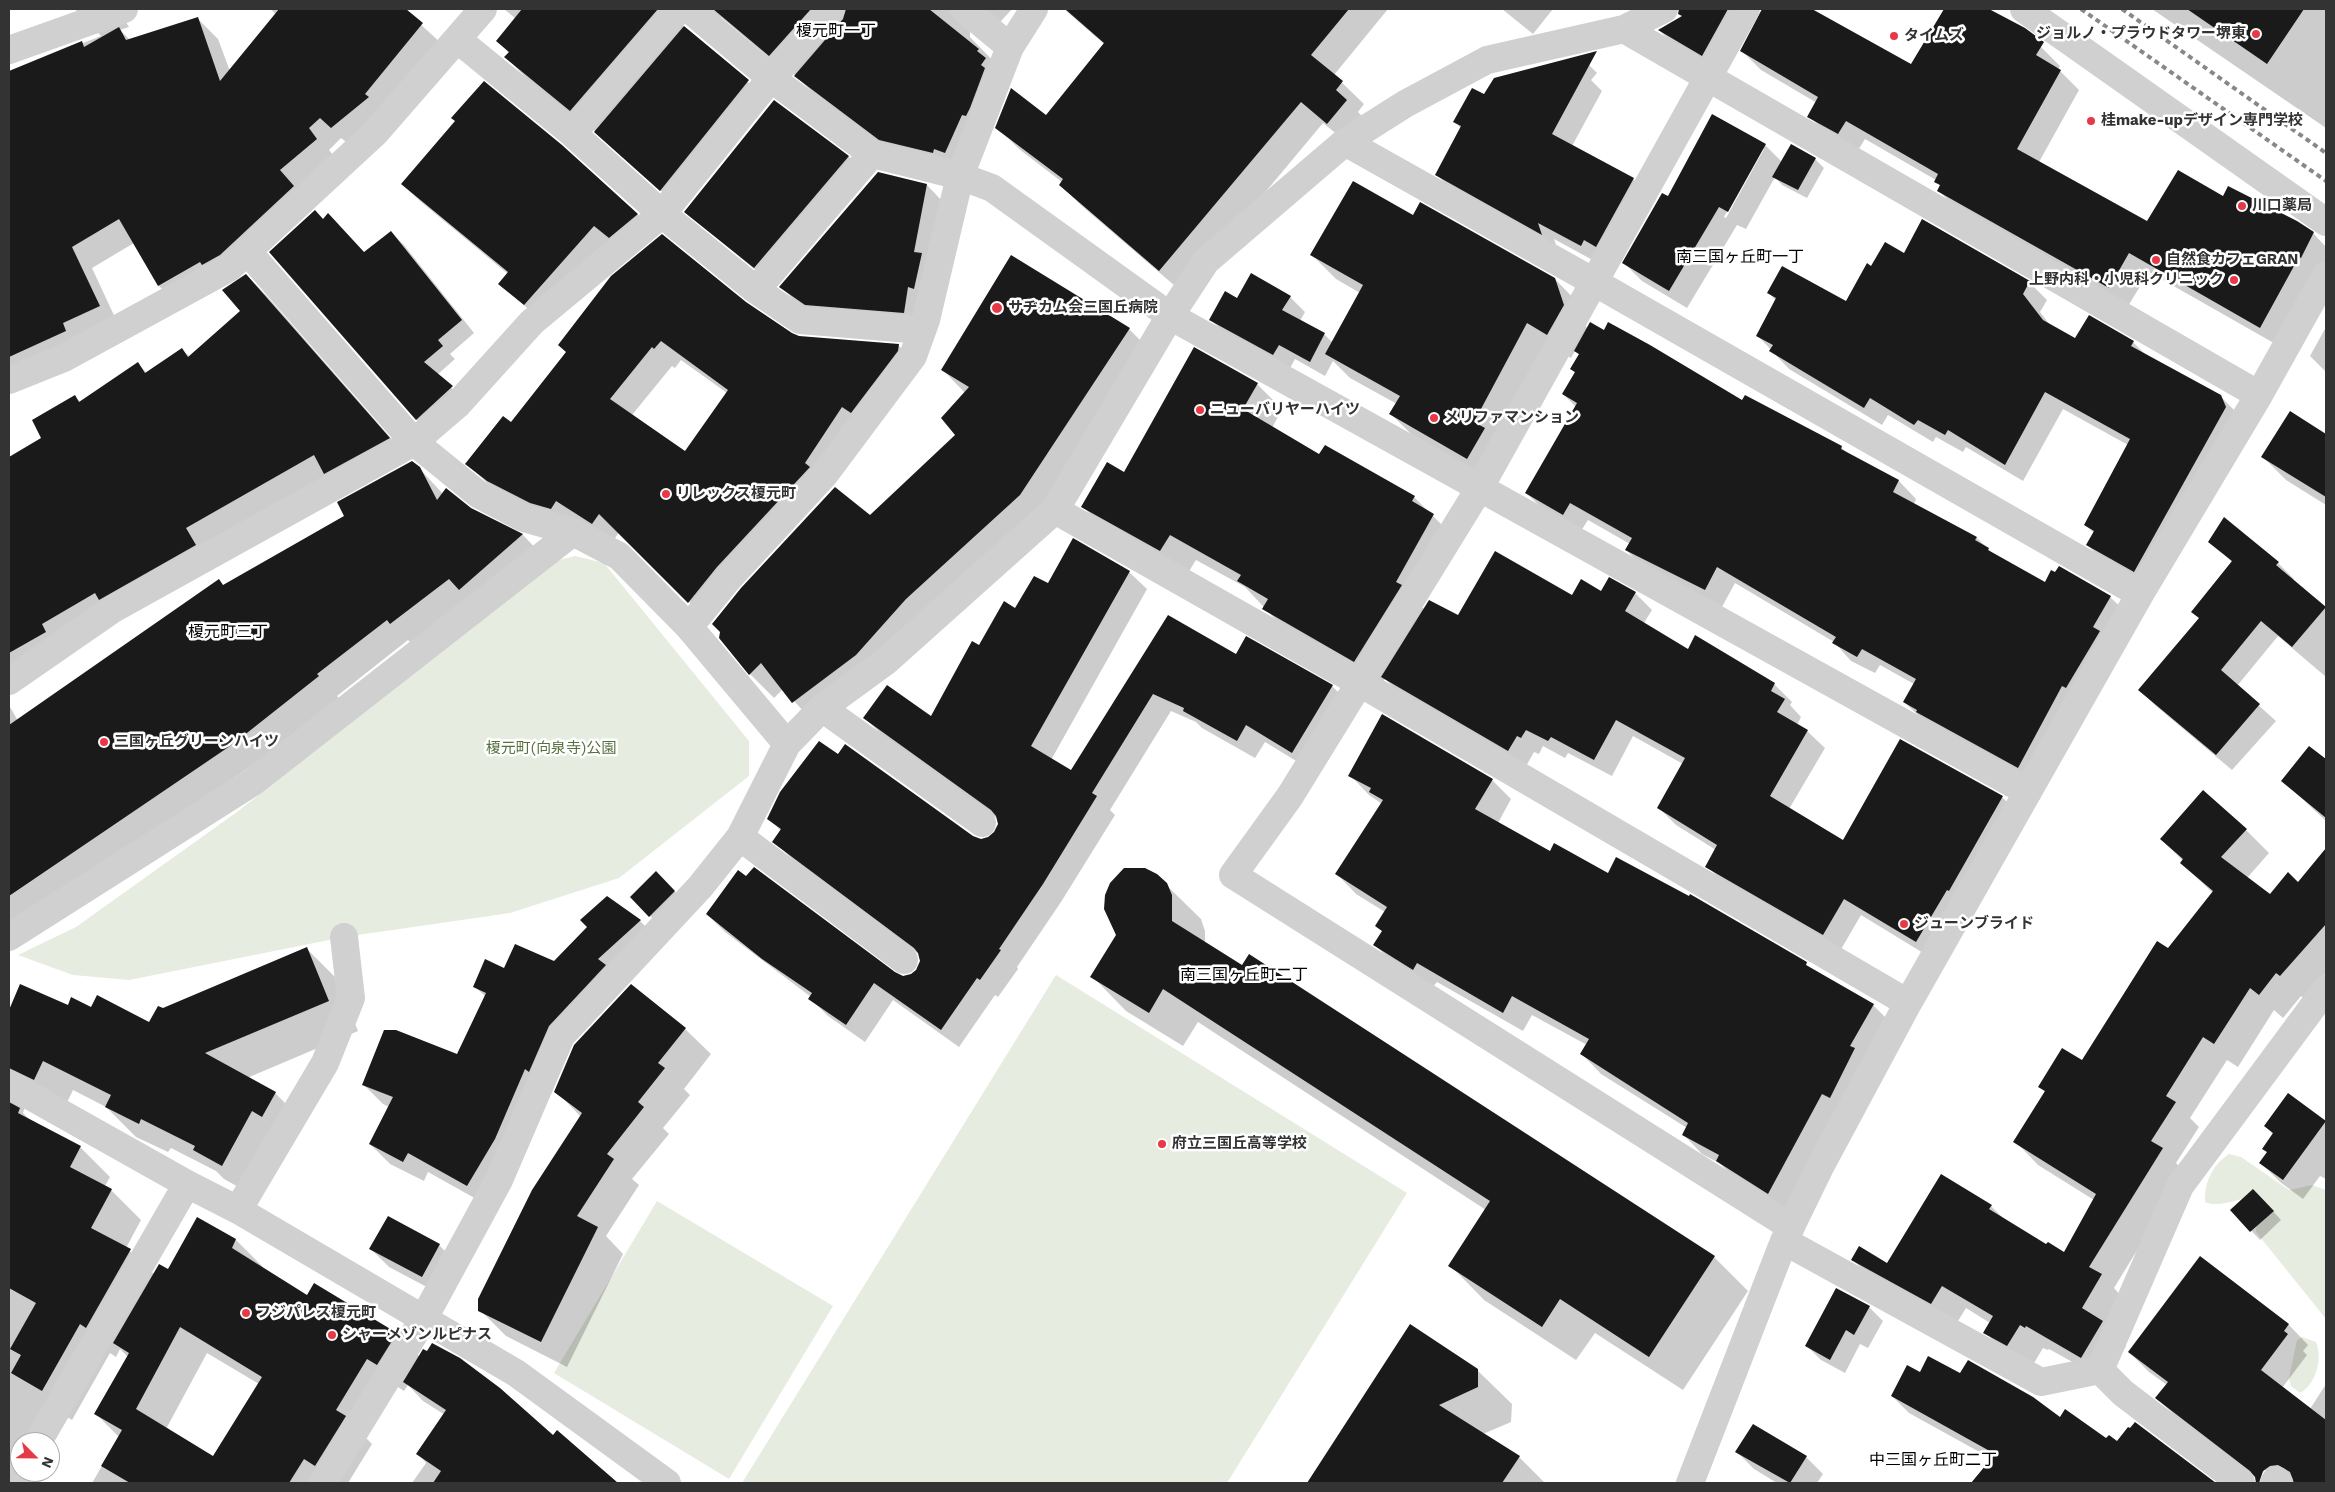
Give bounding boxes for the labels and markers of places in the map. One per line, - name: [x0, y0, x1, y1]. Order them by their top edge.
- place label: ジョルノ・プラウドタワー堺東: [2036, 25, 2246, 43]
- place label: タイムズ: [1904, 27, 1964, 45]
- marker: ジョルノ・プラウドタワー堺東: [2250, 28, 2262, 40]
- marker: タイムズ: [1888, 30, 1900, 42]
- place label: 桂make-upデザイン専門学校: [2101, 112, 2303, 130]
- marker: 桂make-upデザイン専門学校: [2085, 115, 2097, 127]
- place label: 川口薬局: [2252, 197, 2312, 215]
- marker: 川口薬局: [2236, 200, 2248, 212]
- place label: 自然食カフェGRAN: [2166, 251, 2298, 269]
- marker: 自然食カフェGRAN: [2150, 254, 2162, 266]
- place label: 上野内科・小児科クリニック: [2029, 271, 2224, 289]
- marker: 上野内科・小児科クリニック: [2228, 274, 2240, 286]
- place label: サヂカム会三国丘病院: [1008, 299, 1158, 317]
- marker: サヂカム会三国丘病院: [990, 301, 1004, 315]
- place label: ニューバリヤーハイツ: [1210, 401, 1360, 419]
- marker: ニューバリヤーハイツ: [1194, 404, 1206, 416]
- place label: メリファマンション: [1444, 409, 1579, 427]
- marker: メリファマンション: [1428, 412, 1440, 424]
- place label: リレックス榎元町: [676, 485, 796, 503]
- marker: リレックス榎元町: [660, 488, 672, 500]
- place label: 三国ヶ丘グリーンハイツ: [114, 733, 279, 751]
- marker: 三国ヶ丘グリーンハイツ: [98, 736, 110, 748]
- place label: ジューンブライド: [1914, 915, 2034, 933]
- marker: ジューンブライド: [1898, 918, 1910, 930]
- place label: 府立三国丘高等学校: [1172, 1135, 1307, 1153]
- marker: 府立三国丘高等学校: [1156, 1138, 1168, 1150]
- place label: フジパレス榎元町: [256, 1304, 376, 1322]
- marker: フジパレス榎元町: [240, 1307, 252, 1319]
- place label: シャーメゾンルピナス: [342, 1326, 492, 1344]
- marker: シャーメゾンルピナス: [326, 1329, 338, 1341]

